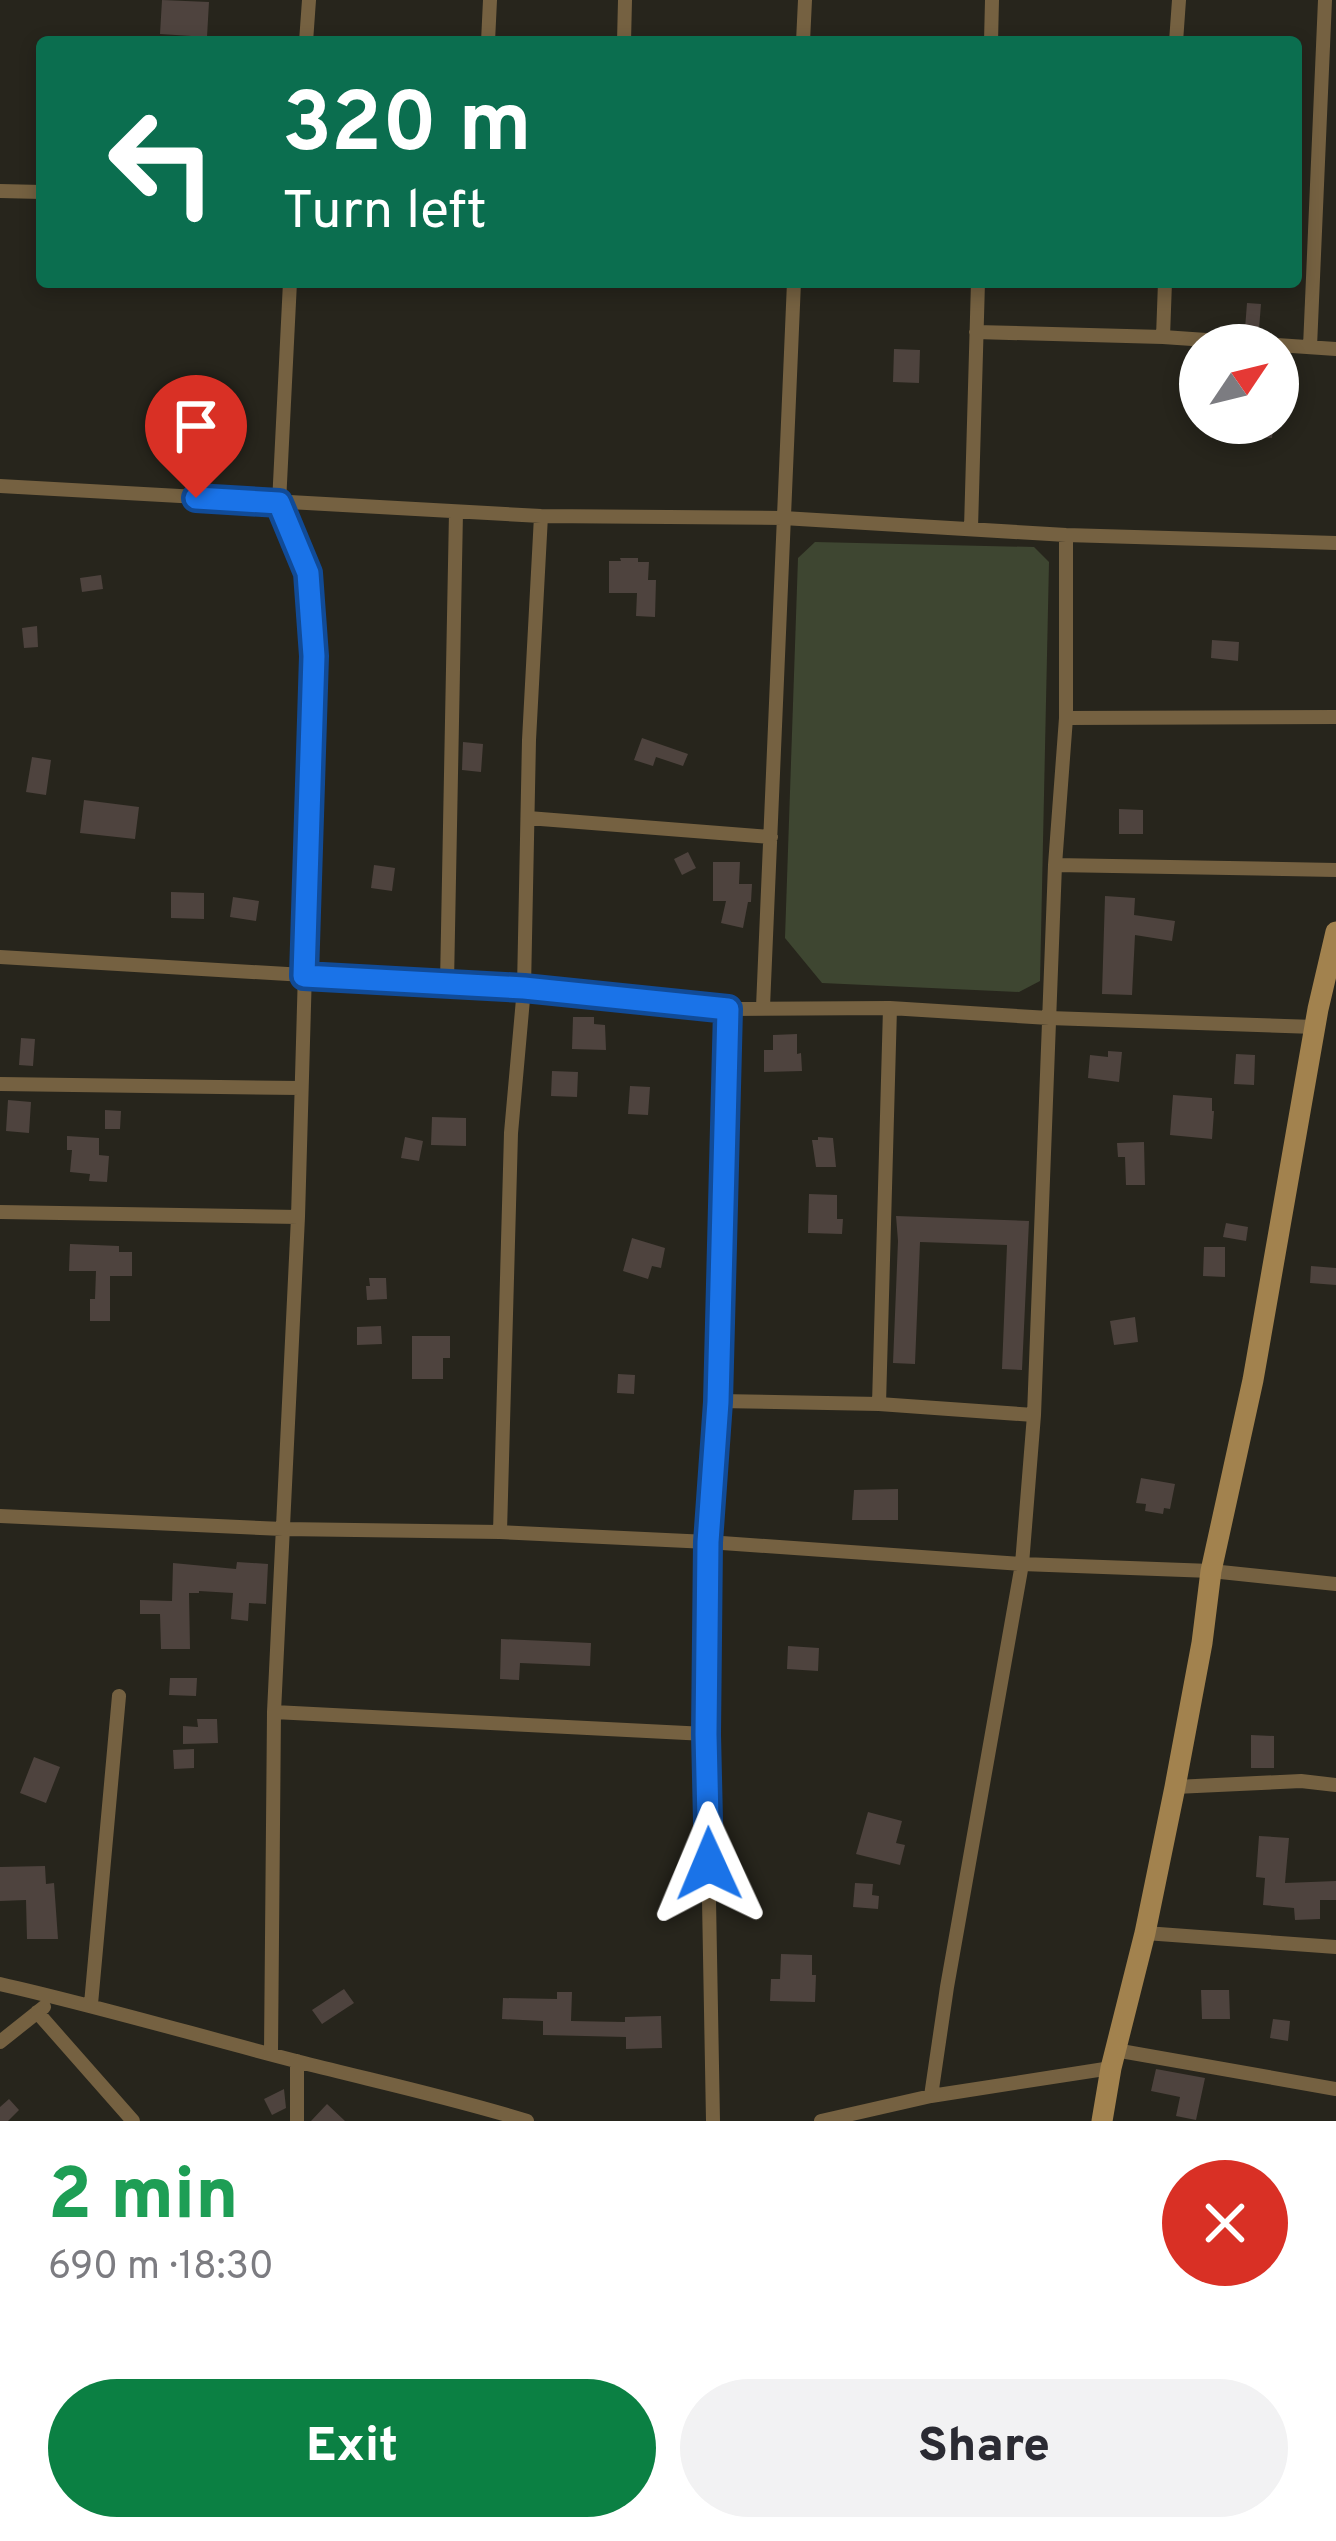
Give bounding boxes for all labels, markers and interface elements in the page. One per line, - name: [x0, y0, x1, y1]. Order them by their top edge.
- text: 320 m: [282, 75, 532, 181]
- icon: left: [84, 84, 240, 240]
- text: Turn left: [282, 179, 487, 248]
- north arrow: [1179, 324, 1299, 444]
- map controls: [1179, 324, 1299, 444]
- pin: [145, 375, 247, 498]
- icon: arrive: [163, 393, 229, 459]
- position arrow: [646, 1801, 772, 1927]
- text: 2 min: [48, 2153, 238, 2245]
- button: close: [1162, 2160, 1288, 2286]
- text: 690 m · 18:30: [48, 2244, 274, 2293]
- button: Exit: [48, 2379, 656, 2517]
- button: Share: [680, 2379, 1288, 2517]

